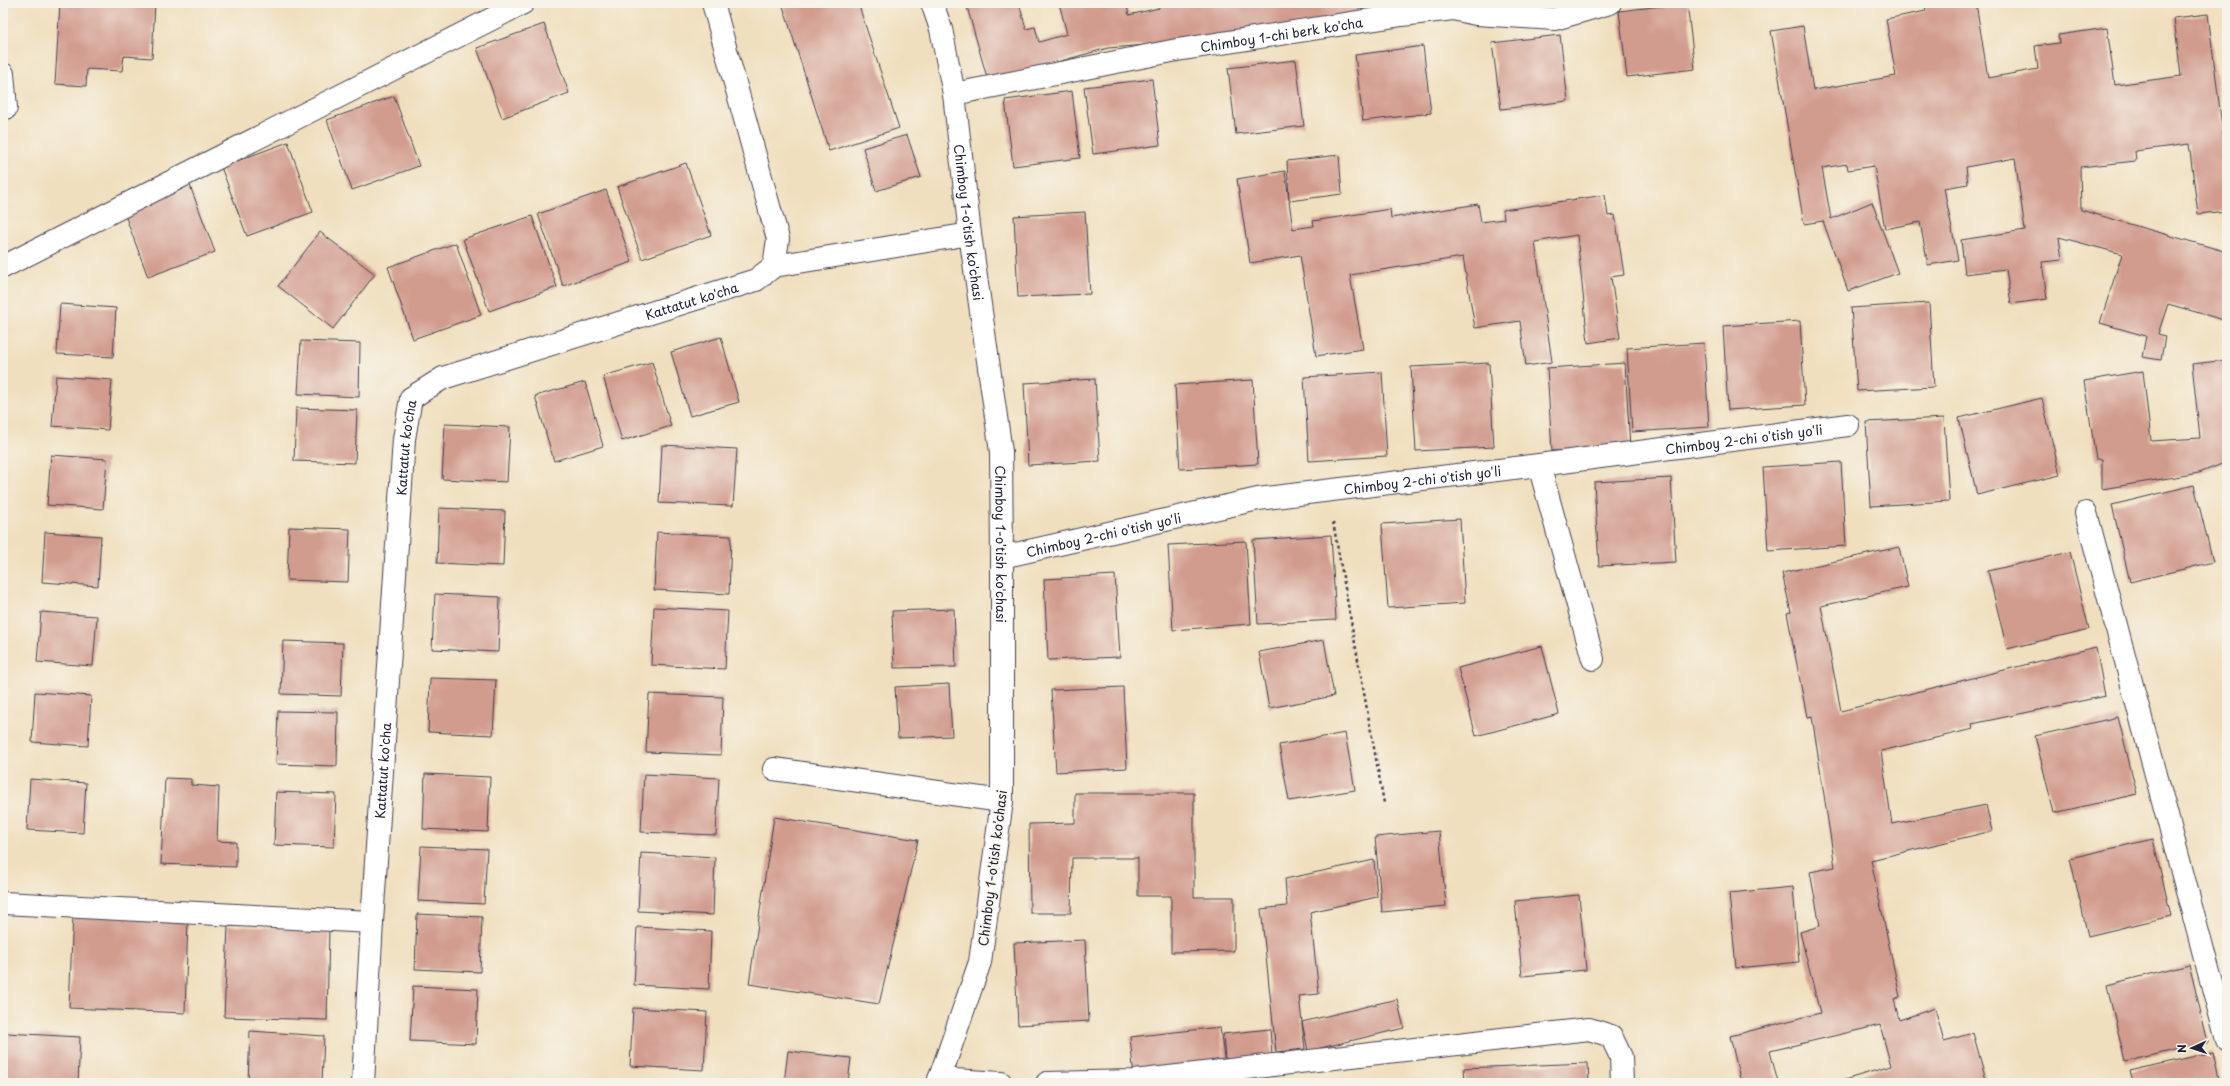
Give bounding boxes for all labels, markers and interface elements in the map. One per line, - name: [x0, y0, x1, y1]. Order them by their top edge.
- street label: Chimboy 1-chi berk ko'cha: [1199, 12, 1365, 56]
- street label: Chimboy 1-o'tish ko'chasi: [950, 143, 989, 302]
- street label: Kattatut ko'cha: [643, 276, 741, 324]
- street label: Kattatut ko'cha: [391, 397, 420, 496]
- street label: Chimboy 2-chi o'tish yo'li: [1664, 419, 1824, 458]
- street label: Chimboy 2-chi o'tish yo'li: [1343, 460, 1502, 498]
- street label: Chimboy 1-o'tish ko'chasi: [992, 465, 1012, 623]
- street label: Chimboy 2-chi o'tish yo'li: [1024, 507, 1183, 561]
- street label: Kattatut ko'cha: [369, 721, 395, 819]
- street label: Chimboy 1-o'tish ko'chasi: [973, 789, 1011, 947]
- north arrow: [2172, 1028, 2212, 1068]
- text: N: [2173, 1043, 2190, 1053]

